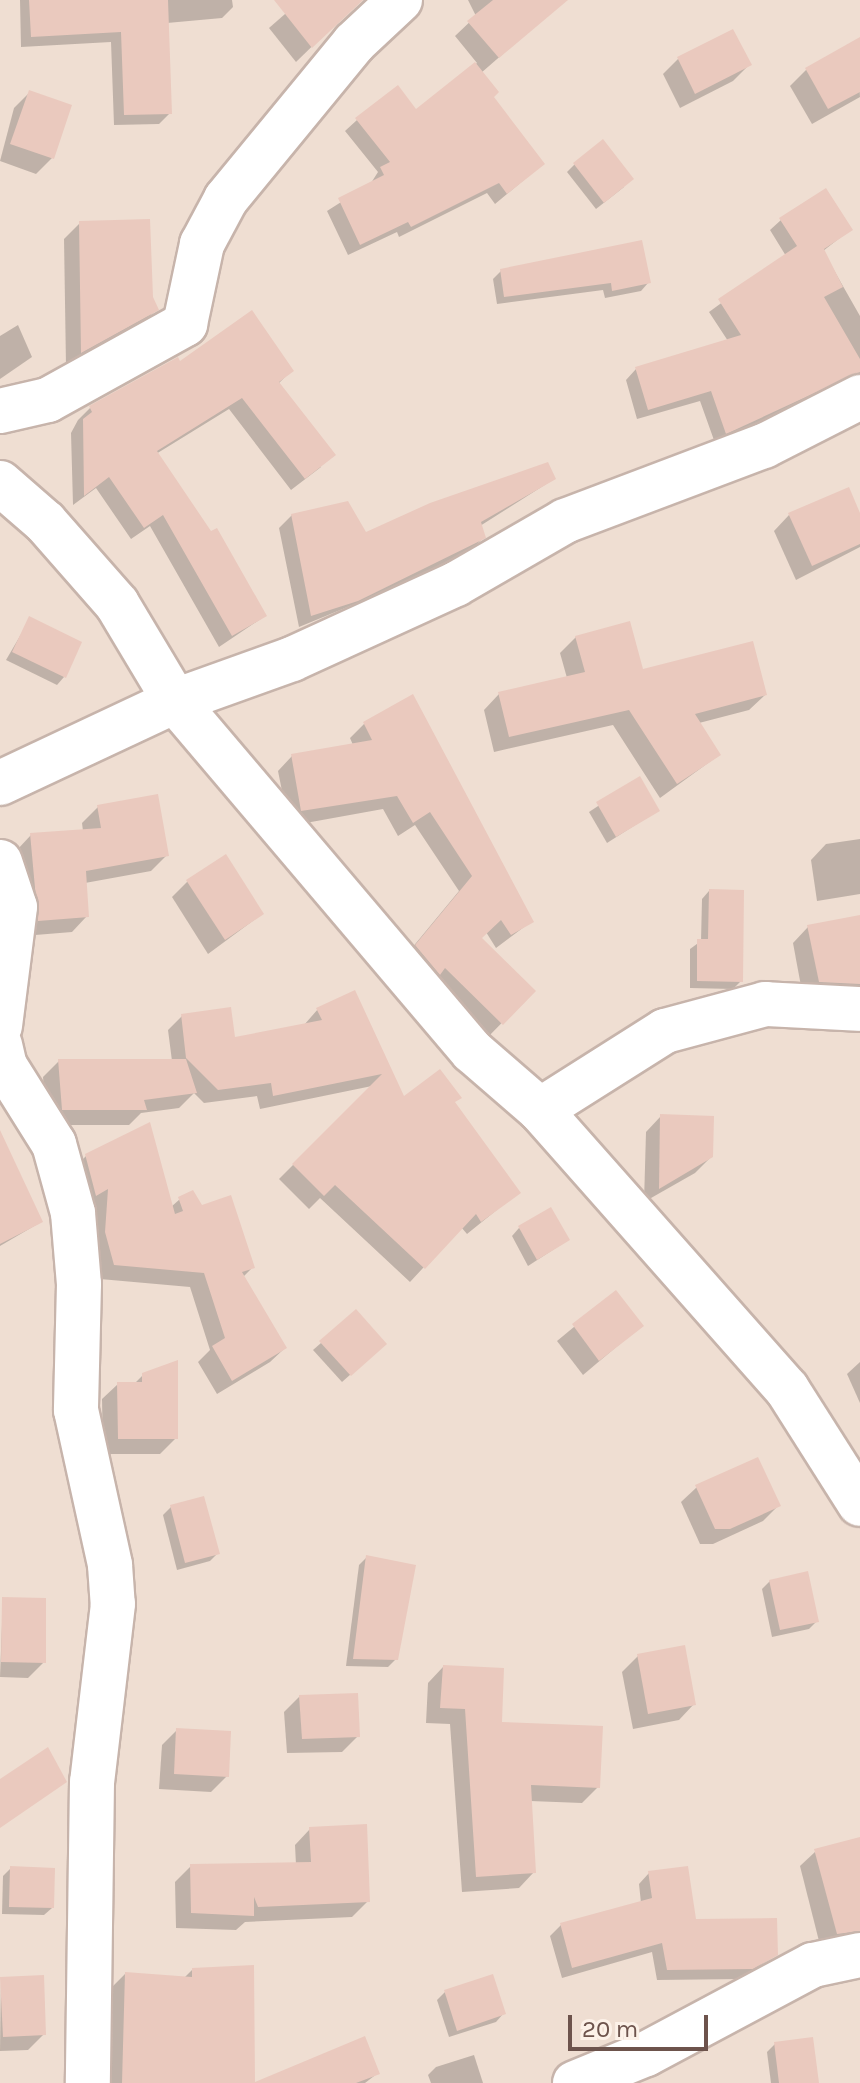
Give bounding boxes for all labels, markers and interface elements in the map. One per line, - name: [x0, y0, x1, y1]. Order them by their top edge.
- scale bar: [572, 1999, 712, 2049]
- text: 20 m: [582, 2015, 638, 2043]

